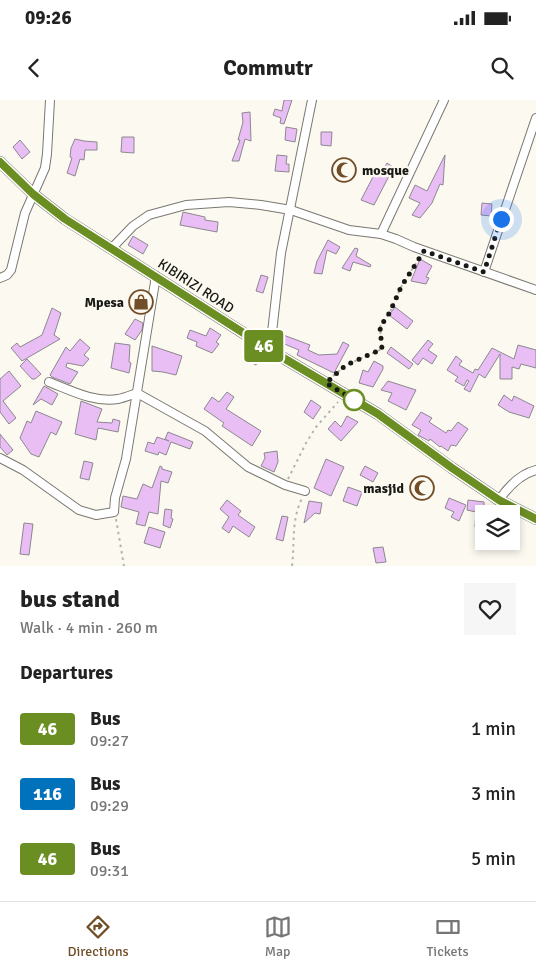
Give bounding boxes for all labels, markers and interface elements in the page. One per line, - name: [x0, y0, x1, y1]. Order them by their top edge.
- text: 09:26: [25, 6, 72, 30]
- icon: back: [20, 54, 48, 82]
- text: Commutr: [223, 54, 313, 81]
- icon: search: [488, 54, 516, 82]
- mosque icon: mosque: [331, 157, 357, 183]
- place label: mosque: [362, 162, 409, 179]
- your location: [489, 207, 514, 232]
- street label: KIBIRIZI ROAD: [155, 255, 237, 317]
- shop icon: Mpesa: [128, 289, 154, 315]
- place label: Mpesa: [84, 294, 124, 311]
- line badge: 46: [242, 330, 286, 362]
- text: 46: [254, 335, 274, 357]
- unlabelled marker: [343, 389, 365, 411]
- mosque icon: masjid: [409, 475, 435, 501]
- place label: masjid: [363, 480, 404, 497]
- map controls: [475, 505, 520, 550]
- button: layers: [475, 505, 520, 550]
- button: heart: [464, 583, 516, 635]
- text: bus stand: [20, 584, 120, 614]
- text: Walk · 4 min · 260 m: [20, 618, 158, 638]
- text: Departures: [20, 661, 113, 685]
- text: Bus: [90, 707, 121, 731]
- text: 1 min: [471, 717, 516, 741]
- text: 46: [38, 718, 57, 740]
- text: 09:27: [90, 731, 129, 751]
- text: Bus: [90, 772, 121, 796]
- text: 3 min: [471, 782, 516, 806]
- text: 116: [33, 783, 62, 805]
- text: 09:29: [90, 796, 129, 816]
- text: Bus: [90, 837, 121, 861]
- text: 5 min: [471, 847, 516, 871]
- text: 46: [38, 848, 57, 870]
- text: 09:31: [90, 861, 129, 881]
- tab: Directions: [67, 913, 129, 960]
- tab: Map: [264, 913, 292, 960]
- tab: Tickets: [426, 913, 469, 960]

